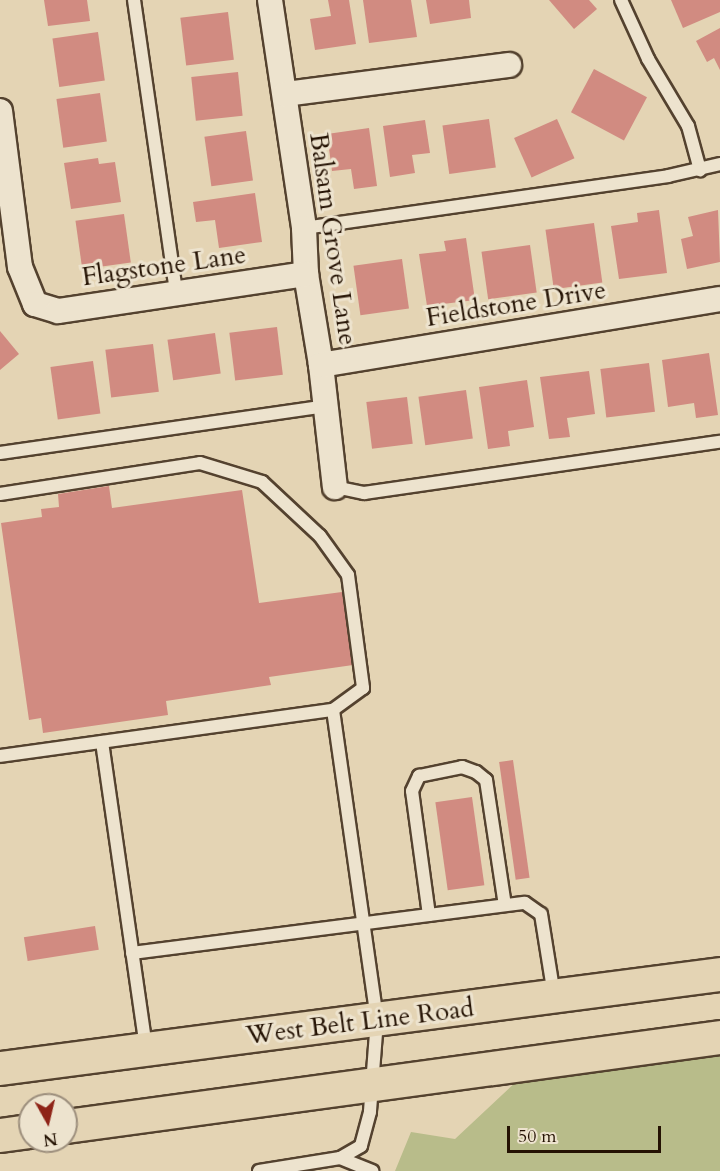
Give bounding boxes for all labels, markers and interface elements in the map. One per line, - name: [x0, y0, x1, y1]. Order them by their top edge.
- street label: Balsam Grove Lane: [303, 131, 363, 347]
- street label: Flagstone Lane: [80, 239, 248, 293]
- street label: Fieldstone Drive: [424, 274, 608, 334]
- street label: West Belt Line Road: [244, 993, 476, 1051]
- north arrow: [18, 1093, 78, 1153]
- scale bar: [510, 1114, 664, 1152]
- text: 50 m: [518, 1124, 557, 1149]
- text: N: [42, 1127, 59, 1151]

